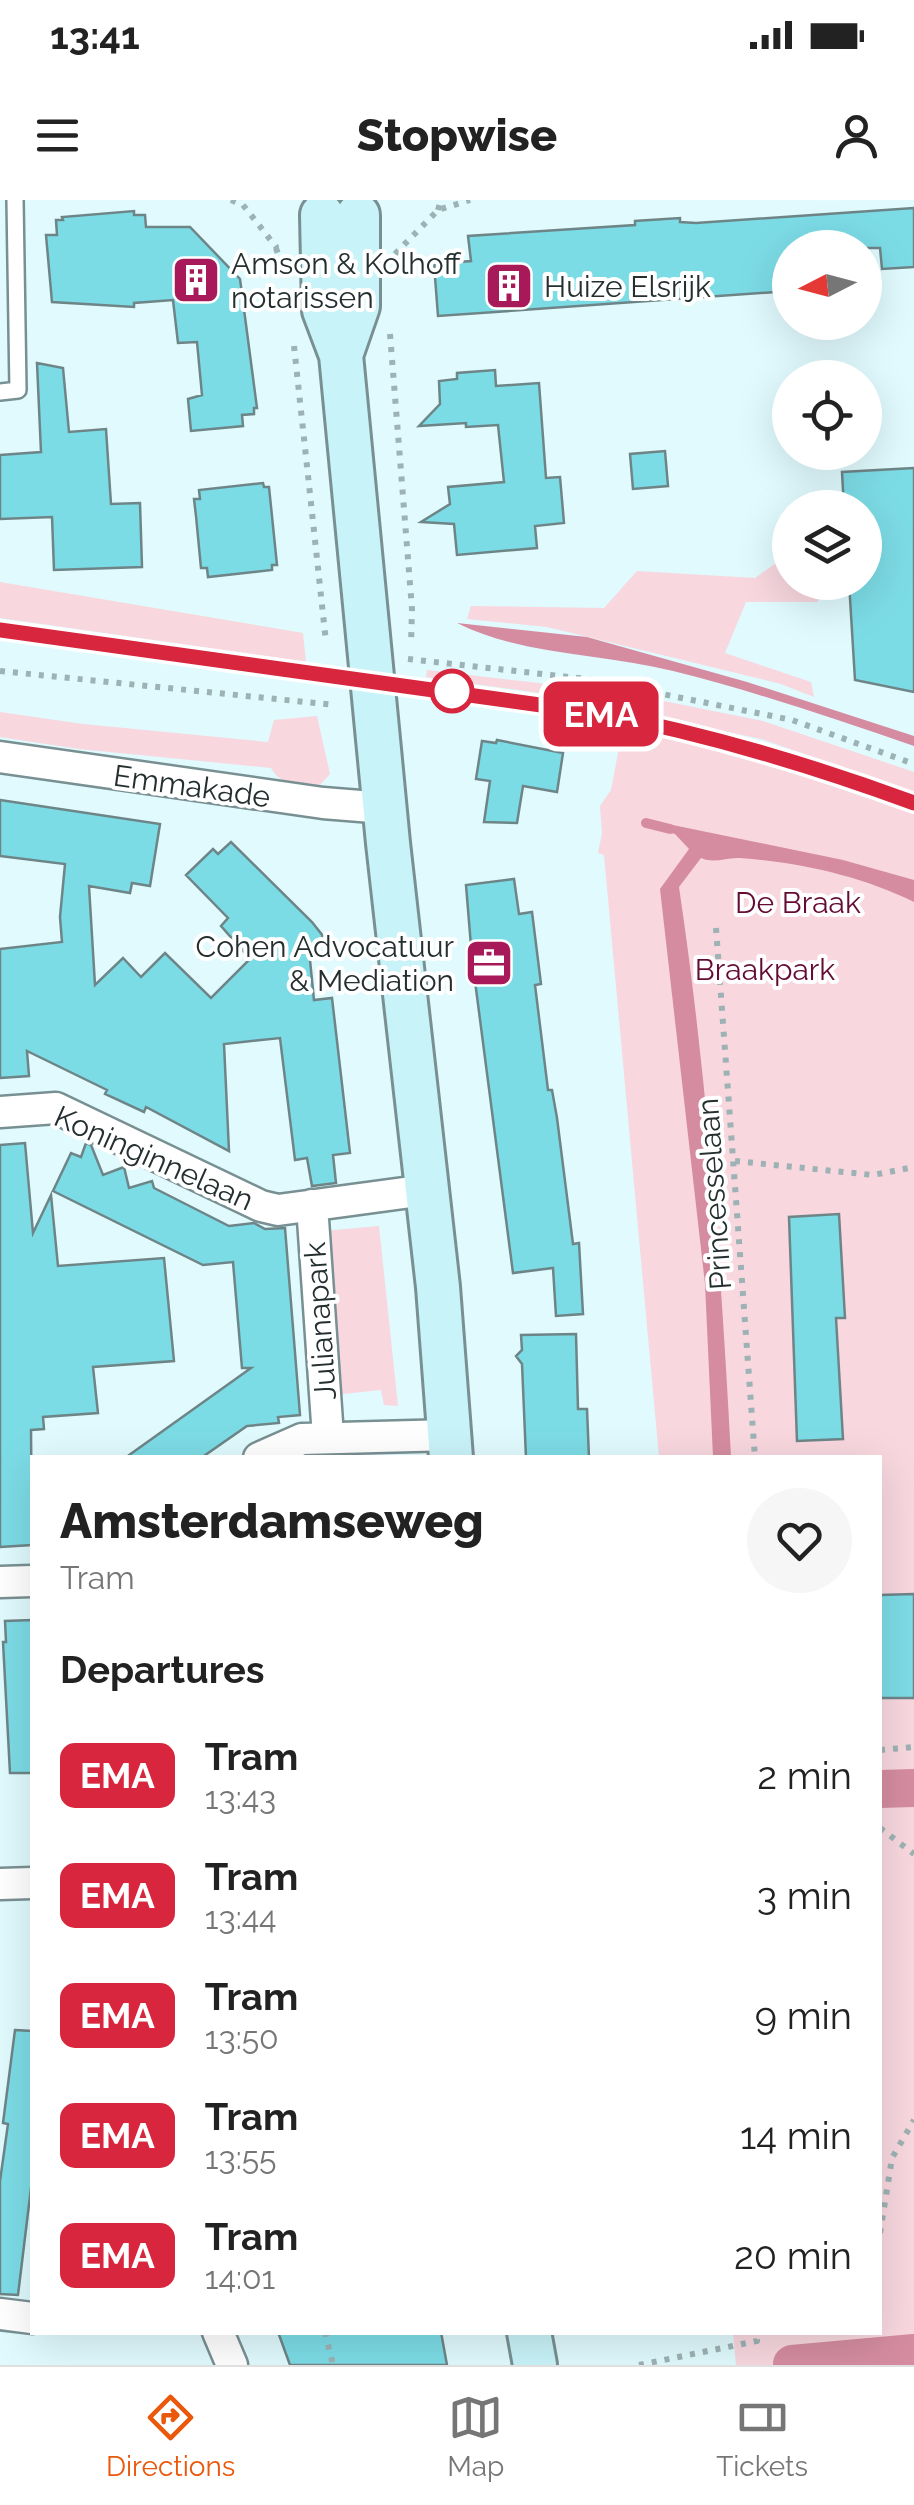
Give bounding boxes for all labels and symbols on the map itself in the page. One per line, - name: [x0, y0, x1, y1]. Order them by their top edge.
- north arrow: [772, 230, 882, 340]
- place label: Amson & Kolhoff notarissen: [231, 246, 461, 315]
- building icon: Amson & Kolhoff notarissen: [170, 254, 222, 306]
- building icon: Huize Elsrijk: [483, 260, 535, 312]
- place label: Huize Elsrijk: [544, 269, 711, 304]
- unlabelled marker: [431, 670, 473, 712]
- line badge: EMA: [544, 682, 658, 746]
- street label: Emmakade: [111, 758, 273, 814]
- park label: De Braak: [735, 885, 861, 920]
- place label: Cohen Advocatuur & Mediation: [196, 929, 454, 998]
- office icon: Cohen Advocatuur & Mediation: [463, 937, 515, 989]
- park label: Braakpark: [695, 952, 835, 987]
- street label: Princesselaan: [690, 1097, 738, 1291]
- street label: Koninginnelaan: [49, 1099, 259, 1217]
- street label: Julianapark: [297, 1241, 343, 1401]

